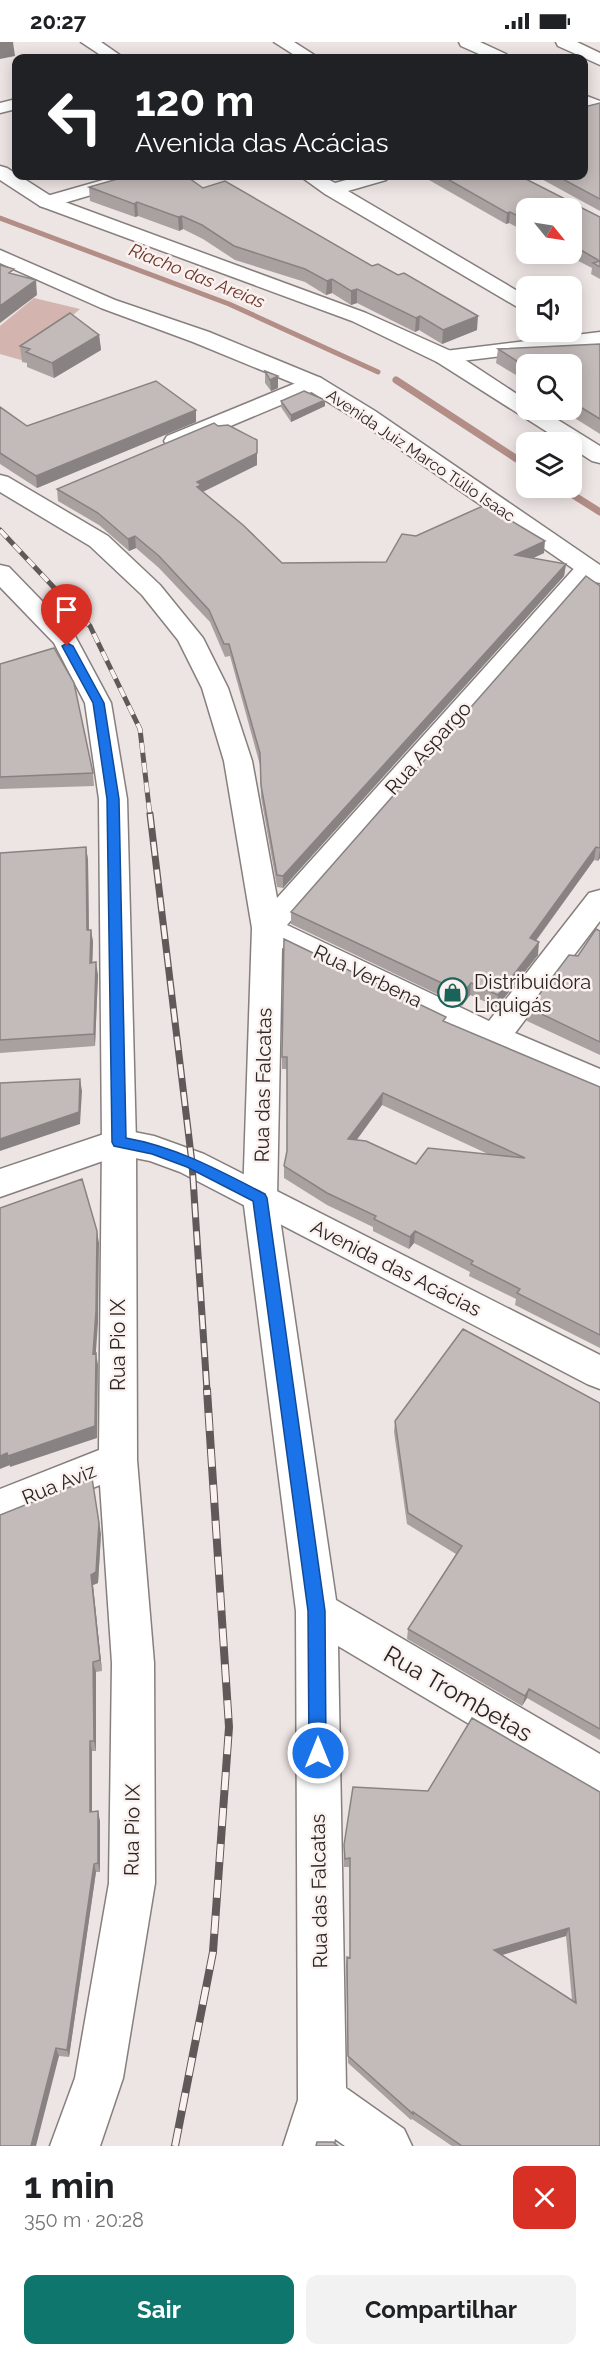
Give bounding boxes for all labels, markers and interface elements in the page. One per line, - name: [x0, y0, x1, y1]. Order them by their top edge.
- text: 20:27: [30, 8, 86, 34]
- text: 120 m: [135, 77, 254, 126]
- icon: left: [36, 78, 114, 156]
- text: Avenida das Acácias: [135, 127, 389, 158]
- north arrow: [516, 198, 582, 264]
- map controls: [516, 198, 582, 498]
- water label: Riacho das Areias: [126, 239, 269, 313]
- button: sound: [516, 276, 582, 342]
- button: search: [516, 354, 582, 420]
- street label: Avenida Juiz Marco Túlio Isaac: [323, 385, 519, 526]
- button: layers: [516, 432, 582, 498]
- pin: [41, 584, 92, 646]
- icon: arrive: [50, 593, 83, 626]
- street label: Rua Aspargo: [380, 696, 476, 800]
- street label: Rua Verbena: [310, 939, 426, 1013]
- place label: Distribuidora Liquigás: [474, 970, 591, 1017]
- shop icon: Distribuidora Liquigás: [437, 977, 469, 1009]
- street label: Rua das Falcatas: [250, 1007, 276, 1163]
- street label: Avenida das Acácias: [307, 1215, 485, 1321]
- street label: Rua Pio IX: [106, 1299, 130, 1391]
- street label: Rua Aviz: [18, 1458, 100, 1510]
- street label: Rua Trombetas: [379, 1639, 538, 1748]
- position arrow: [286, 1721, 350, 1785]
- street label: Rua Pio IX: [119, 1783, 145, 1876]
- street label: Rua das Falcatas: [306, 1813, 332, 1969]
- text: 1 min: [24, 2164, 115, 2206]
- button: close: [513, 2166, 576, 2229]
- text: 350 m · 20:28: [24, 2208, 144, 2232]
- button: Sair: [24, 2275, 294, 2344]
- button: Compartilhar: [306, 2275, 576, 2344]

